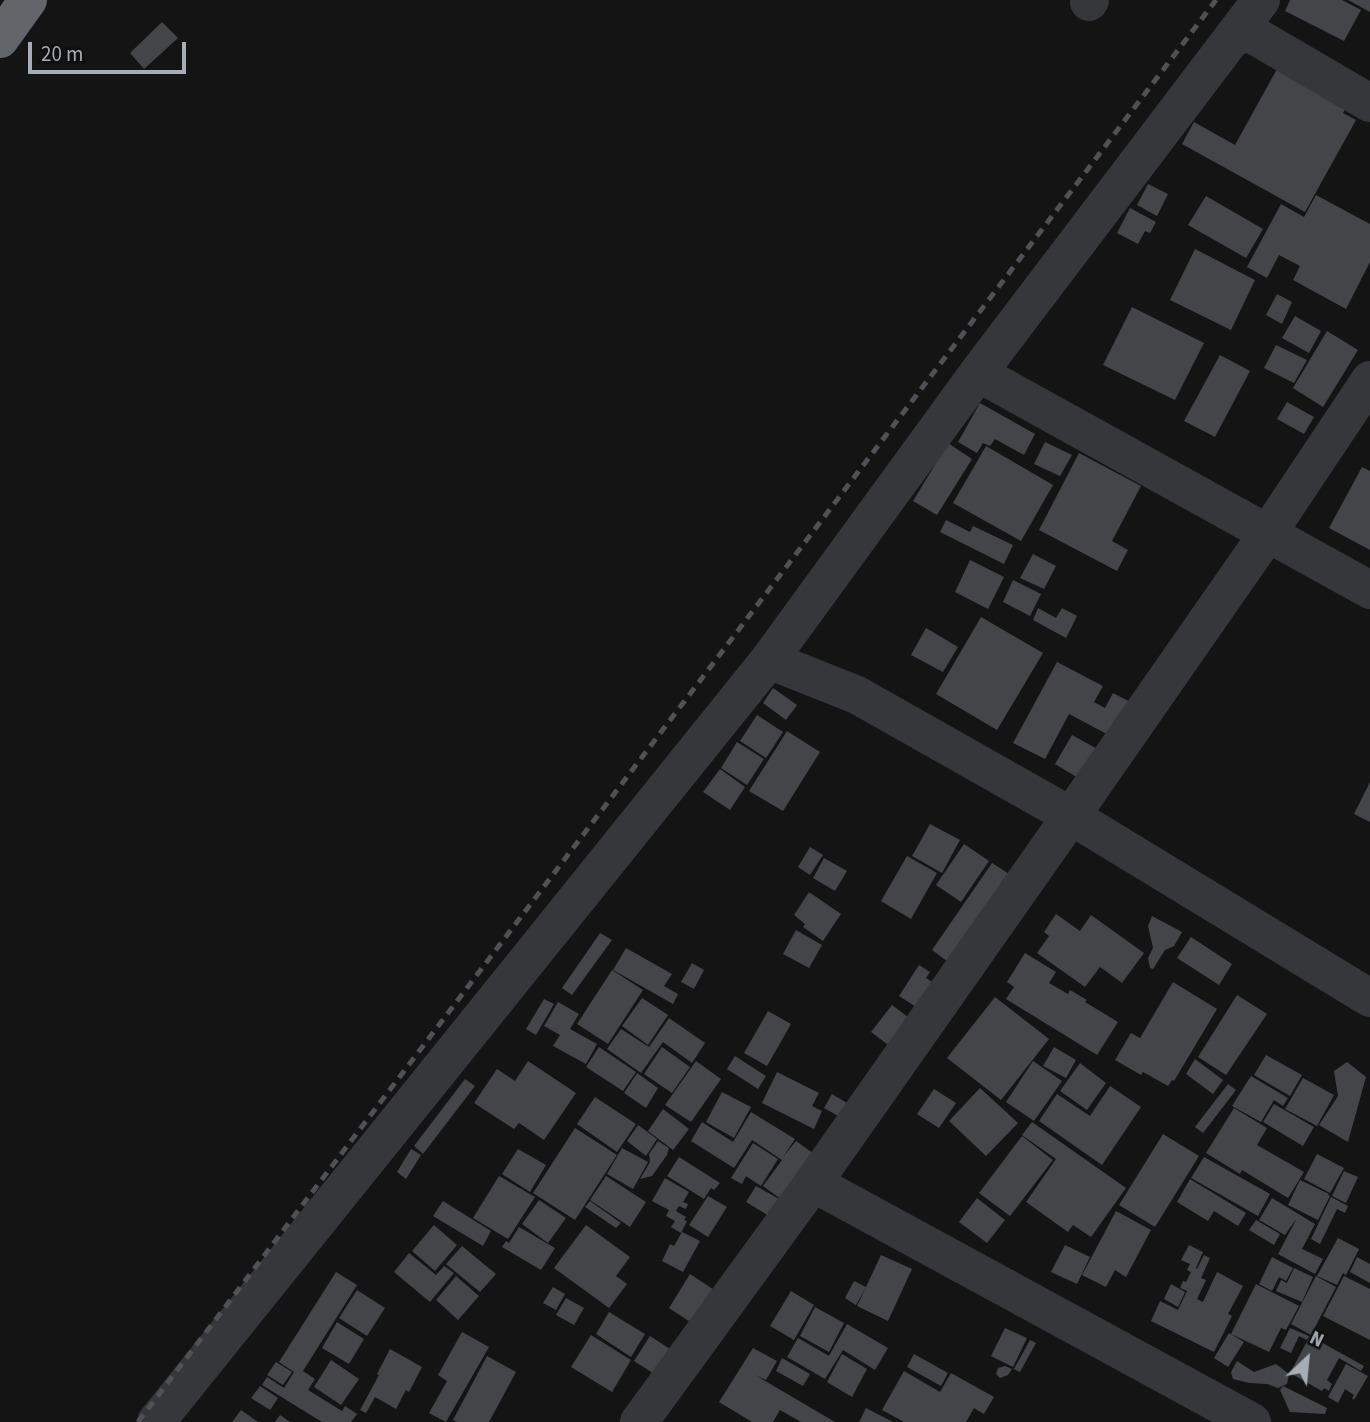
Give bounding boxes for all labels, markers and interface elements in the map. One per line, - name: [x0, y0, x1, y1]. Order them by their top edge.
- scale bar: [32, 28, 189, 72]
- text: 20 m: [41, 39, 83, 69]
- north arrow: [1272, 1324, 1342, 1394]
- text: N: [1305, 1325, 1328, 1355]

